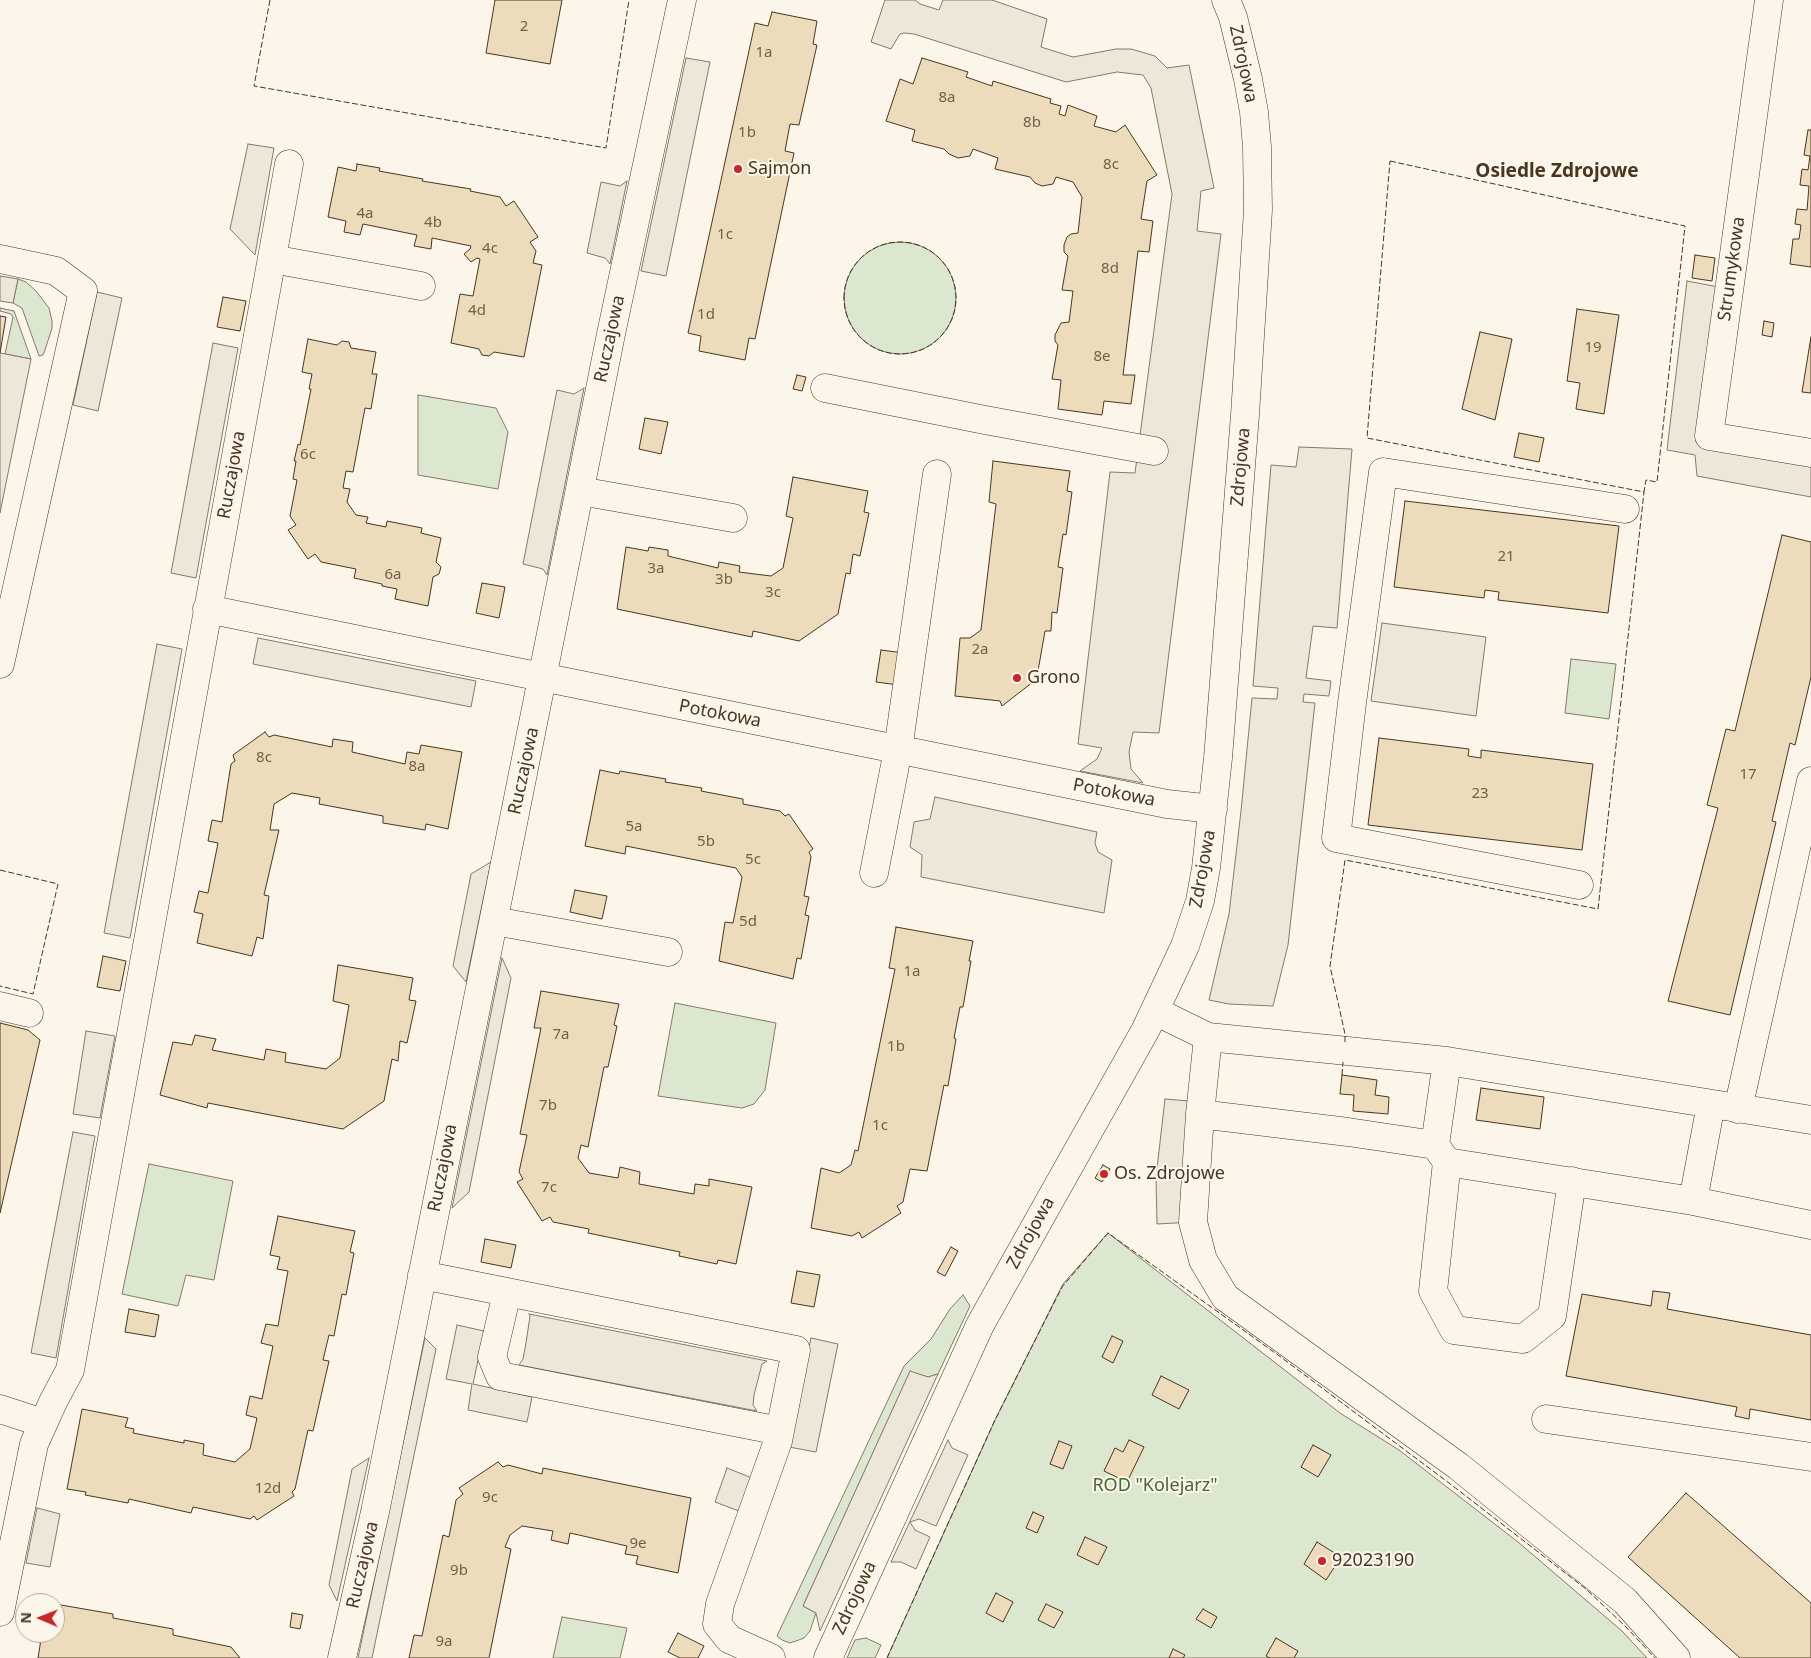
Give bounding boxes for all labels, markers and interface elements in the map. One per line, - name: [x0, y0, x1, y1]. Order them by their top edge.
- house number: 2: [520, 18, 528, 36]
- street label: Zdrojowa: [1224, 23, 1262, 105]
- house number: 1a: [756, 44, 772, 62]
- house number: 8a: [939, 89, 955, 107]
- house number: 8b: [1023, 114, 1041, 132]
- house number: 1b: [738, 124, 756, 142]
- house number: 8c: [1103, 156, 1119, 174]
- place label: Sajmon: [748, 158, 811, 180]
- district label: Osiedle Zdrojowe: [1475, 161, 1639, 183]
- marker: Sajmon: [732, 163, 744, 175]
- house number: 4a: [357, 205, 373, 223]
- house number: 4b: [424, 214, 442, 232]
- street label: Strumykowa: [1714, 215, 1750, 323]
- house number: 1c: [717, 226, 733, 244]
- house number: 4c: [482, 240, 498, 258]
- house number: 8d: [1101, 260, 1119, 278]
- street label: Ruczajowa: [590, 293, 630, 385]
- house number: 4d: [468, 302, 486, 320]
- house number: 1d: [697, 306, 715, 324]
- house number: 19: [1584, 339, 1602, 357]
- house number: 8e: [1093, 348, 1111, 366]
- street label: Zdrojowa: [1227, 427, 1255, 507]
- street label: Ruczajowa: [214, 429, 250, 521]
- house number: 6c: [300, 446, 316, 464]
- house number: 21: [1497, 548, 1515, 566]
- house number: 3a: [648, 560, 664, 578]
- house number: 6a: [385, 566, 401, 584]
- house number: 3b: [715, 571, 733, 589]
- house number: 3c: [765, 584, 781, 602]
- house number: 2a: [972, 641, 988, 659]
- place label: Grono: [1027, 667, 1080, 689]
- marker: Grono: [1011, 672, 1023, 684]
- street label: Potokowa: [677, 695, 763, 733]
- street label: Ruczajowa: [504, 725, 544, 817]
- house number: 8c: [256, 749, 272, 767]
- house number: 8a: [409, 758, 425, 776]
- house number: 17: [1739, 766, 1757, 784]
- street label: Potokowa: [1071, 774, 1157, 812]
- house number: 23: [1471, 785, 1489, 803]
- house number: 5a: [626, 818, 642, 836]
- street label: Zdrojowa: [1186, 828, 1220, 910]
- house number: 5b: [697, 833, 715, 851]
- house number: 5c: [745, 851, 761, 869]
- house number: 5d: [739, 913, 757, 931]
- house number: 1a: [904, 963, 920, 981]
- house number: 7a: [553, 1026, 569, 1044]
- house number: 1b: [887, 1038, 905, 1056]
- house number: 7b: [539, 1097, 557, 1115]
- house number: 1c: [872, 1117, 888, 1135]
- street label: Ruczajowa: [424, 1122, 462, 1214]
- place label: Os. Zdrojowe: [1114, 1163, 1225, 1185]
- marker: Os. Zdrojowe: [1098, 1168, 1110, 1180]
- house number: 7c: [541, 1179, 557, 1197]
- street label: Zdrojowa: [1002, 1193, 1060, 1273]
- park label: ROD "Kolejarz": [1092, 1475, 1218, 1497]
- house number: 12d: [255, 1480, 281, 1498]
- house number: 9c: [482, 1489, 498, 1507]
- street label: Ruczajowa: [342, 1519, 384, 1611]
- house number: 9e: [629, 1535, 647, 1553]
- place label: 92023190: [1332, 1550, 1414, 1572]
- marker: 92023190: [1316, 1555, 1328, 1567]
- street label: Zdrojowa: [829, 1558, 881, 1638]
- house number: 9b: [450, 1562, 468, 1580]
- north arrow: [15, 1593, 65, 1643]
- text: N: [16, 1612, 35, 1624]
- house number: 9a: [436, 1633, 452, 1651]

